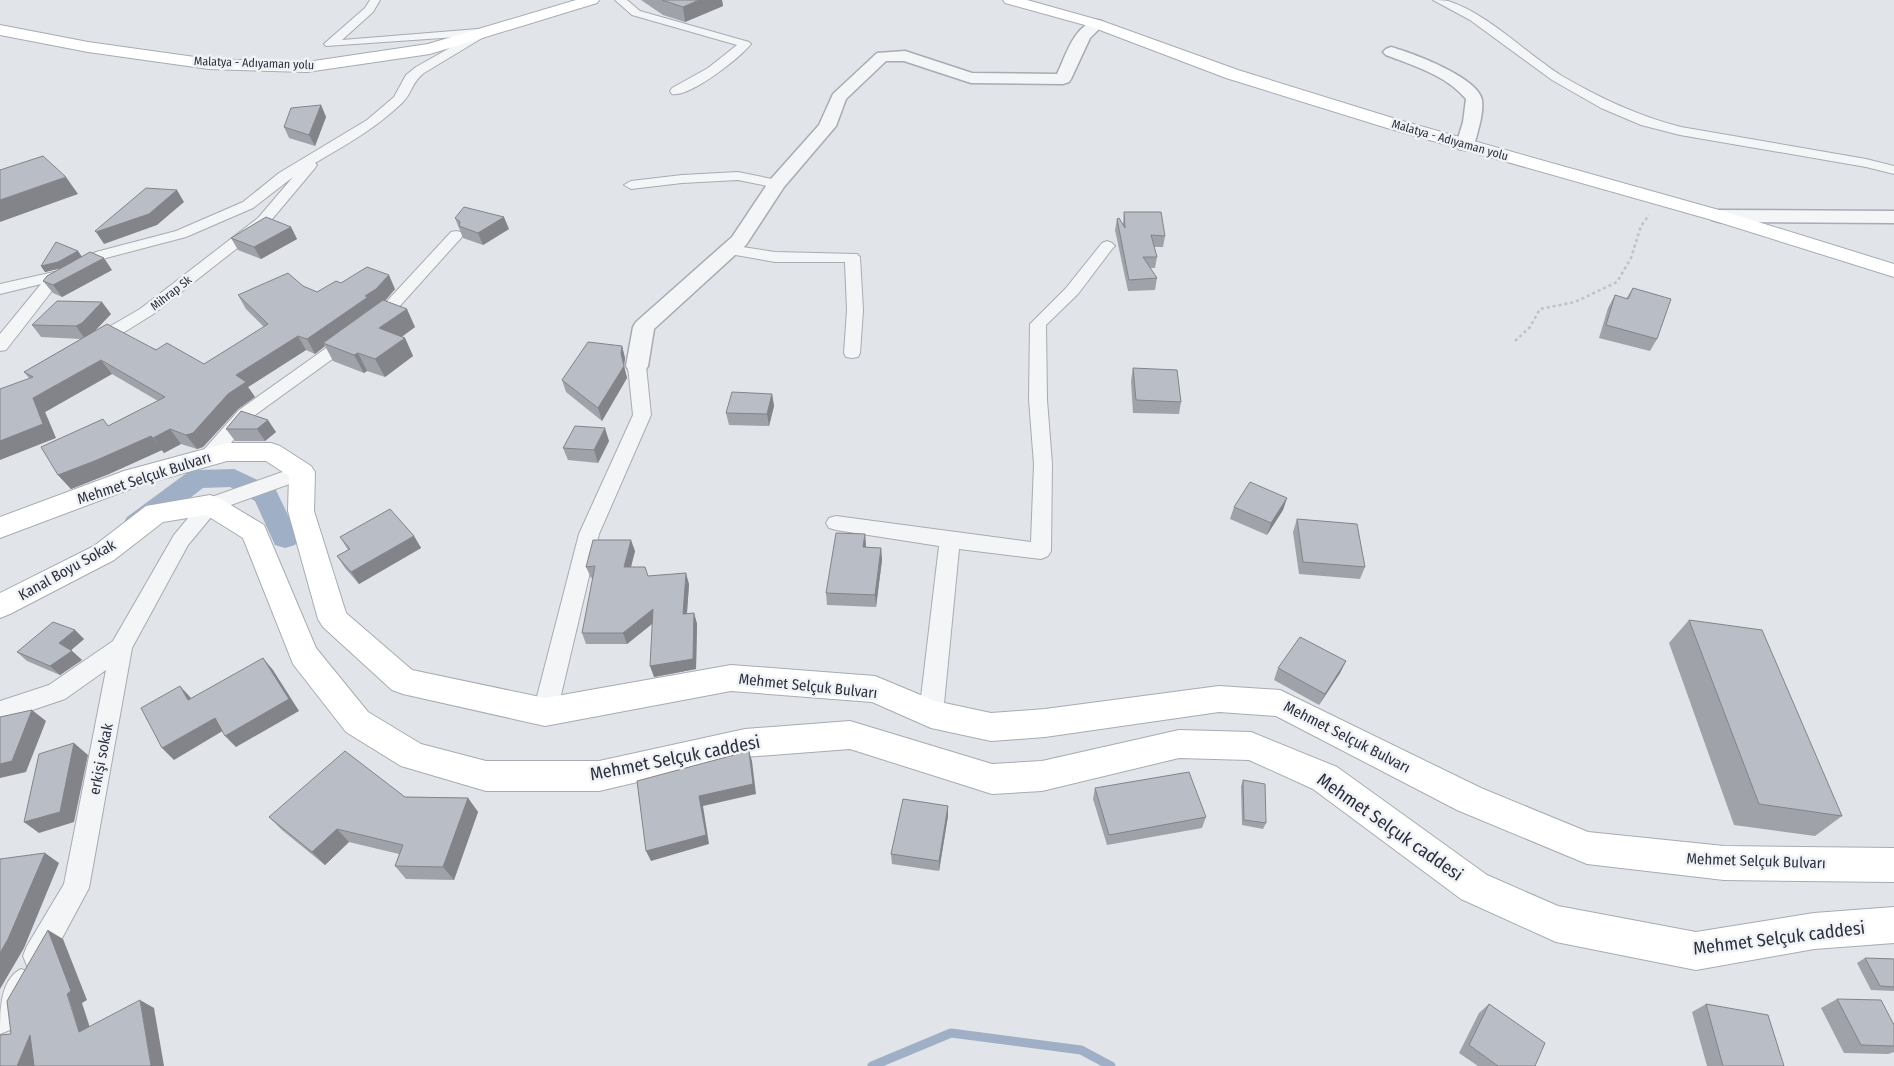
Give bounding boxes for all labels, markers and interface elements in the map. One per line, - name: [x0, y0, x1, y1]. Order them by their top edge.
- street label: Malatya - Adıyaman yolu: [194, 54, 314, 72]
- street label: Malatya - Adıyaman yolu: [1390, 117, 1510, 163]
- street label: Mihrap Sk: [148, 272, 195, 313]
- street label: Mehmet Selçuk Bulvarı: [75, 448, 213, 508]
- street label: Kanal Boyu Sokak: [15, 536, 119, 604]
- street label: Mehmet Selçuk Bulvarı: [738, 670, 878, 702]
- street label: Mehmet Selçuk Bulvarı: [1281, 697, 1413, 777]
- street label: erkişi sokak: [85, 722, 117, 796]
- street label: Mehmet Selçuk caddesi: [588, 731, 762, 785]
- street label: Mehmet Selçuk caddesi: [1313, 768, 1467, 886]
- street label: Mehmet Selçuk Bulvarı: [1686, 850, 1826, 872]
- street label: Mehmet Selçuk caddesi: [1692, 917, 1866, 959]

